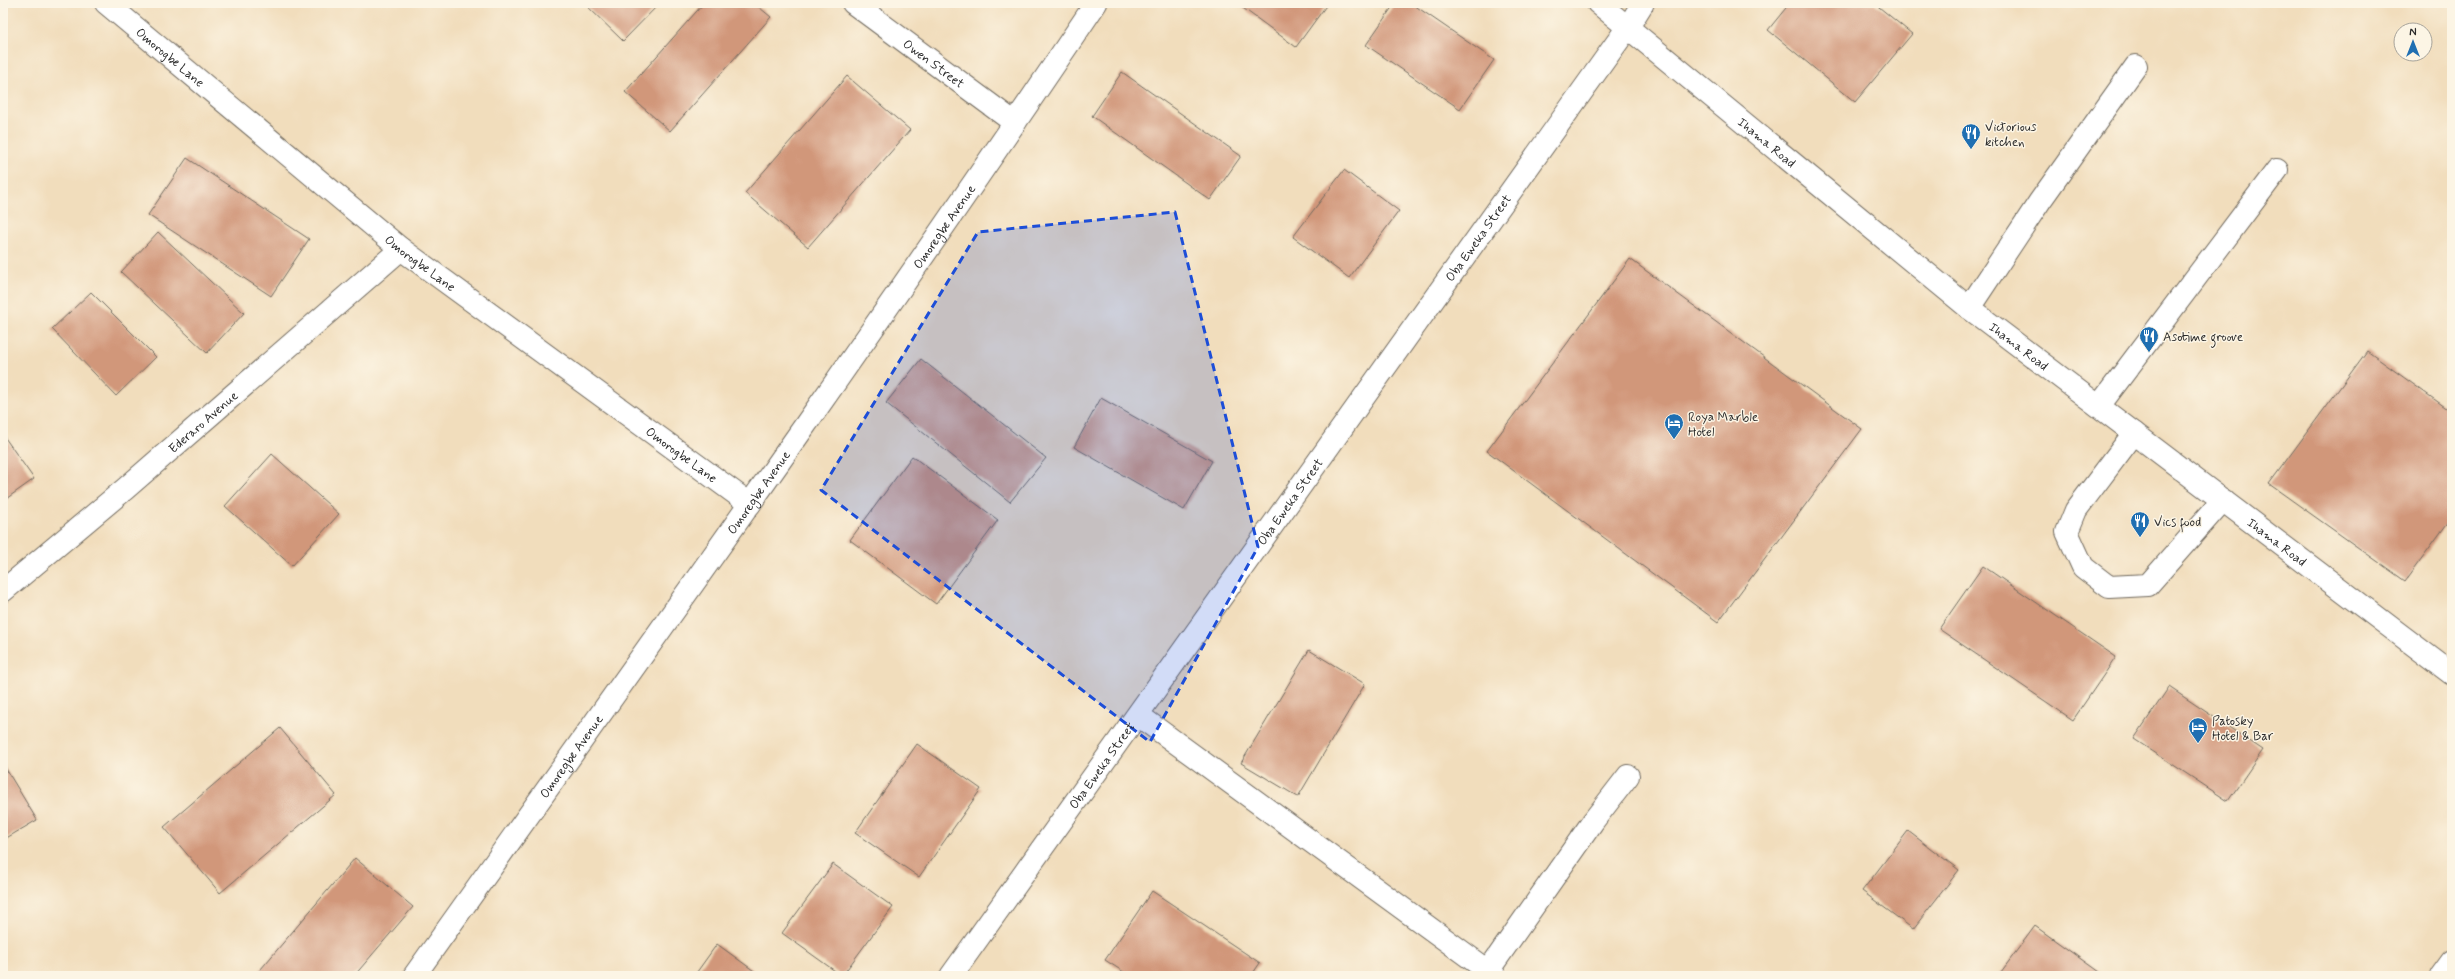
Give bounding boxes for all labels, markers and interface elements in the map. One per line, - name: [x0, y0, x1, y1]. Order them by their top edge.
- north arrow: [2393, 22, 2433, 62]
- street label: Omorogbe Lane: [132, 24, 208, 92]
- text: N: [2409, 26, 2417, 40]
- street label: Owen Street: [899, 36, 967, 93]
- street label: Ihama Road: [1734, 114, 1799, 172]
- place label: Victorious kitchen: [1985, 119, 2037, 151]
- restaurant icon: Victorious kitchen: [1960, 122, 1982, 150]
- street label: Omoregbe Avenue: [910, 182, 980, 273]
- street label: Oba Eweka Street: [1442, 192, 1516, 285]
- street label: Omorogbe Lane: [381, 232, 459, 296]
- street label: Ihama Road: [1985, 319, 2051, 375]
- restaurant icon: Asotime groove: [2138, 325, 2160, 353]
- place label: Asotime groove: [2163, 329, 2243, 348]
- street label: Ederaro Avenue: [165, 388, 242, 457]
- place label: Roya Marble Hotel: [1688, 409, 1758, 441]
- hotel icon: Roya Marble Hotel: [1663, 412, 1685, 440]
- street label: Omorogbe Lane: [642, 424, 720, 487]
- street label: Omoregbe Avenue: [724, 448, 795, 538]
- street label: Oba Eweka Street: [1254, 455, 1328, 549]
- restaurant icon: Vics food: [2129, 510, 2151, 538]
- place label: Vics food: [2154, 514, 2201, 533]
- street label: Ihama Road: [2243, 515, 2309, 571]
- street label: Omoregbe Avenue: [536, 712, 608, 802]
- place label: Patosky Hotel & Bar: [2212, 713, 2274, 745]
- hotel icon: Patosky Hotel & Bar: [2187, 716, 2209, 744]
- street label: Oba Eweka Street: [1066, 719, 1140, 813]

